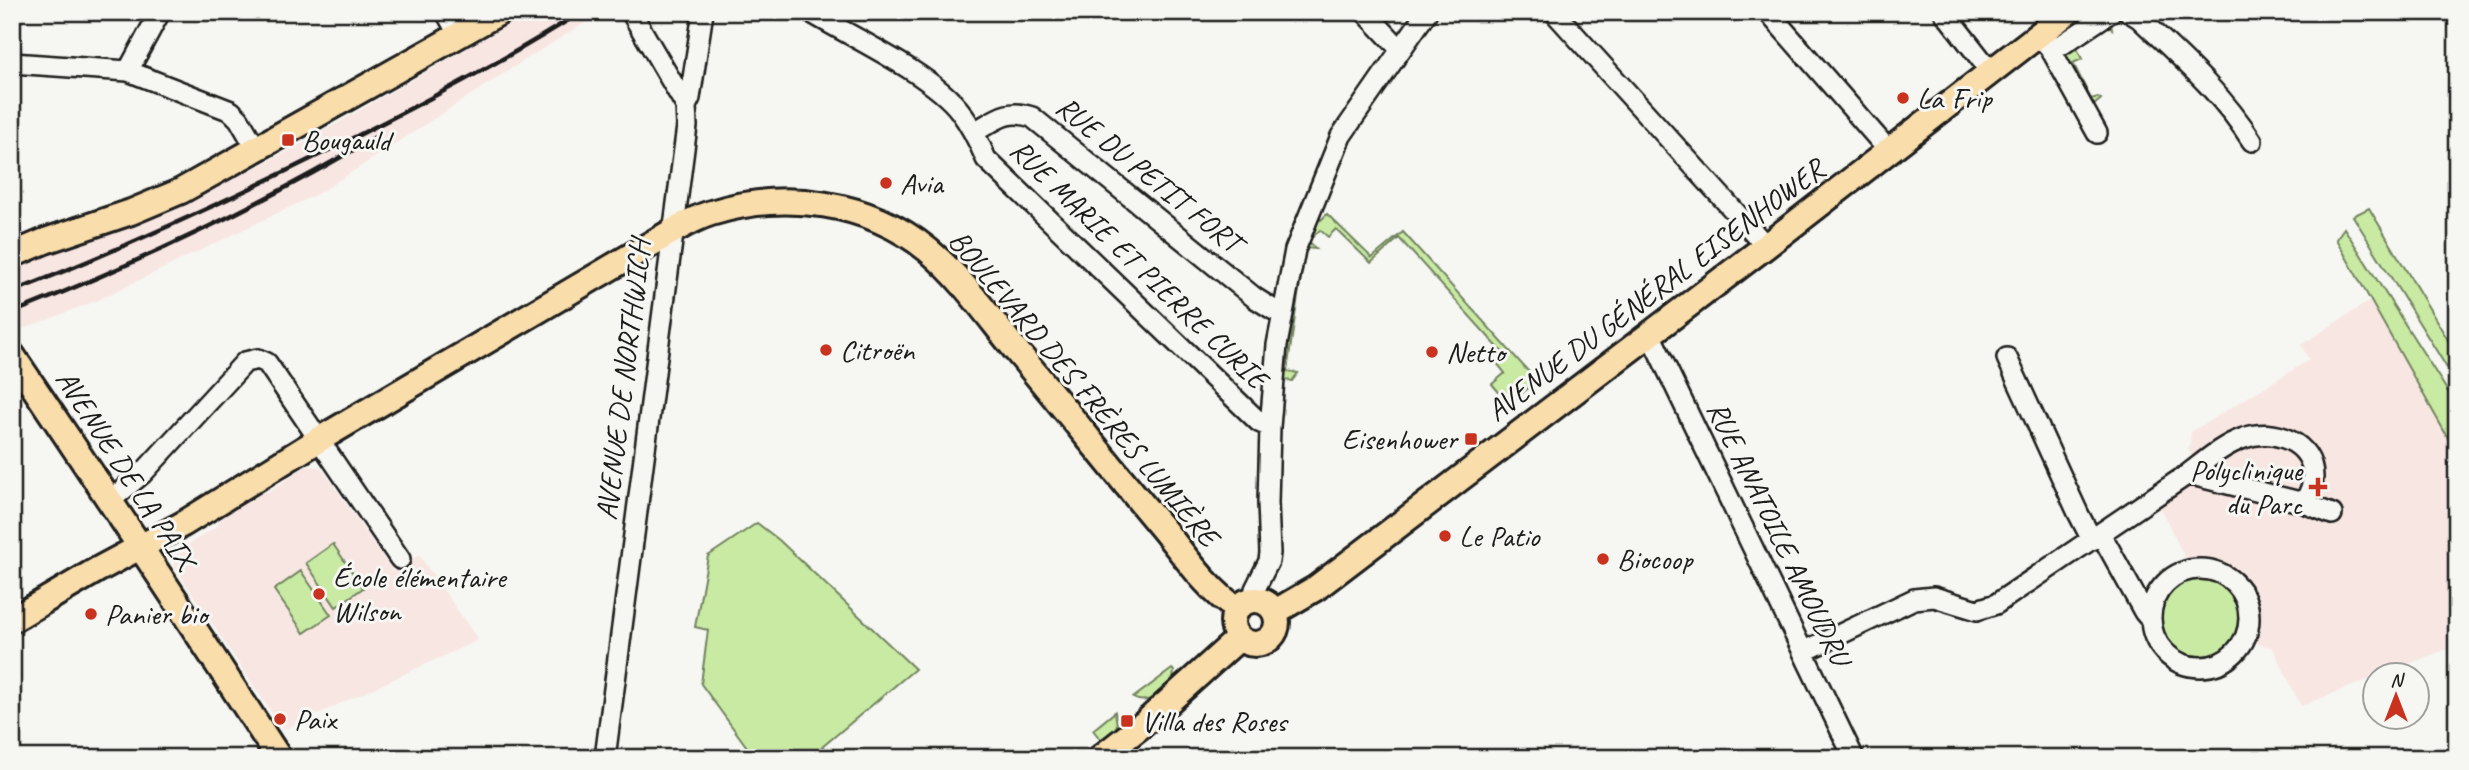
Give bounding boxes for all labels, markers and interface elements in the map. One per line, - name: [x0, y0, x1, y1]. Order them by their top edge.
- place label: La Frip: [1917, 79, 1993, 117]
- street label: RUE DU PETIT FORT: [1048, 88, 1255, 265]
- marker: La Frip: [1895, 90, 1911, 106]
- place label: Bougauld: [302, 121, 394, 159]
- street label: RUE MARIE ET PIERRE CURIE: [1002, 131, 1278, 399]
- marker: Bougauld: [280, 132, 296, 148]
- street label: AVENUE DU GÉNÉRAL EISENHOWER: [1479, 148, 1834, 429]
- place label: Avia: [900, 164, 945, 202]
- marker: Avia: [878, 175, 894, 191]
- street label: BOULEVARD DES FRÈRES LUMIÈRE: [941, 222, 1230, 557]
- street label: AVENUE DE NORTHWICH: [587, 233, 660, 522]
- place label: Citroën: [840, 331, 916, 369]
- place label: Netto: [1446, 333, 1508, 371]
- marker: Citroën: [818, 342, 834, 358]
- marker: Netto: [1424, 344, 1440, 360]
- street label: AVENUE DE LA PAIX: [48, 362, 207, 579]
- street label: RUE ANATOILE AMOUDRU: [1699, 395, 1861, 675]
- place label: Eisenhower: [1342, 420, 1459, 458]
- marker: Eisenhower: [1463, 431, 1479, 447]
- place label: Polyclinique du Parc: [2190, 451, 2304, 523]
- marker: Polyclinique du Parc: [2308, 477, 2328, 497]
- place label: Le Patio: [1459, 517, 1541, 555]
- marker: Le Patio: [1437, 528, 1453, 544]
- place label: Biocoop: [1617, 540, 1694, 578]
- marker: Biocoop: [1595, 551, 1611, 567]
- place label: École élémentaire Wilson: [333, 558, 508, 630]
- marker: École élémentaire Wilson: [311, 586, 327, 602]
- place label: Panier bio: [105, 595, 210, 633]
- marker: Panier bio: [83, 606, 99, 622]
- north arrow: [2360, 662, 2430, 732]
- text: N: [2390, 668, 2405, 692]
- place label: Paix: [294, 700, 338, 738]
- place label: Villa des Roses: [1141, 702, 1289, 740]
- marker: Paix: [272, 711, 288, 727]
- marker: Villa des Roses: [1119, 713, 1135, 729]

